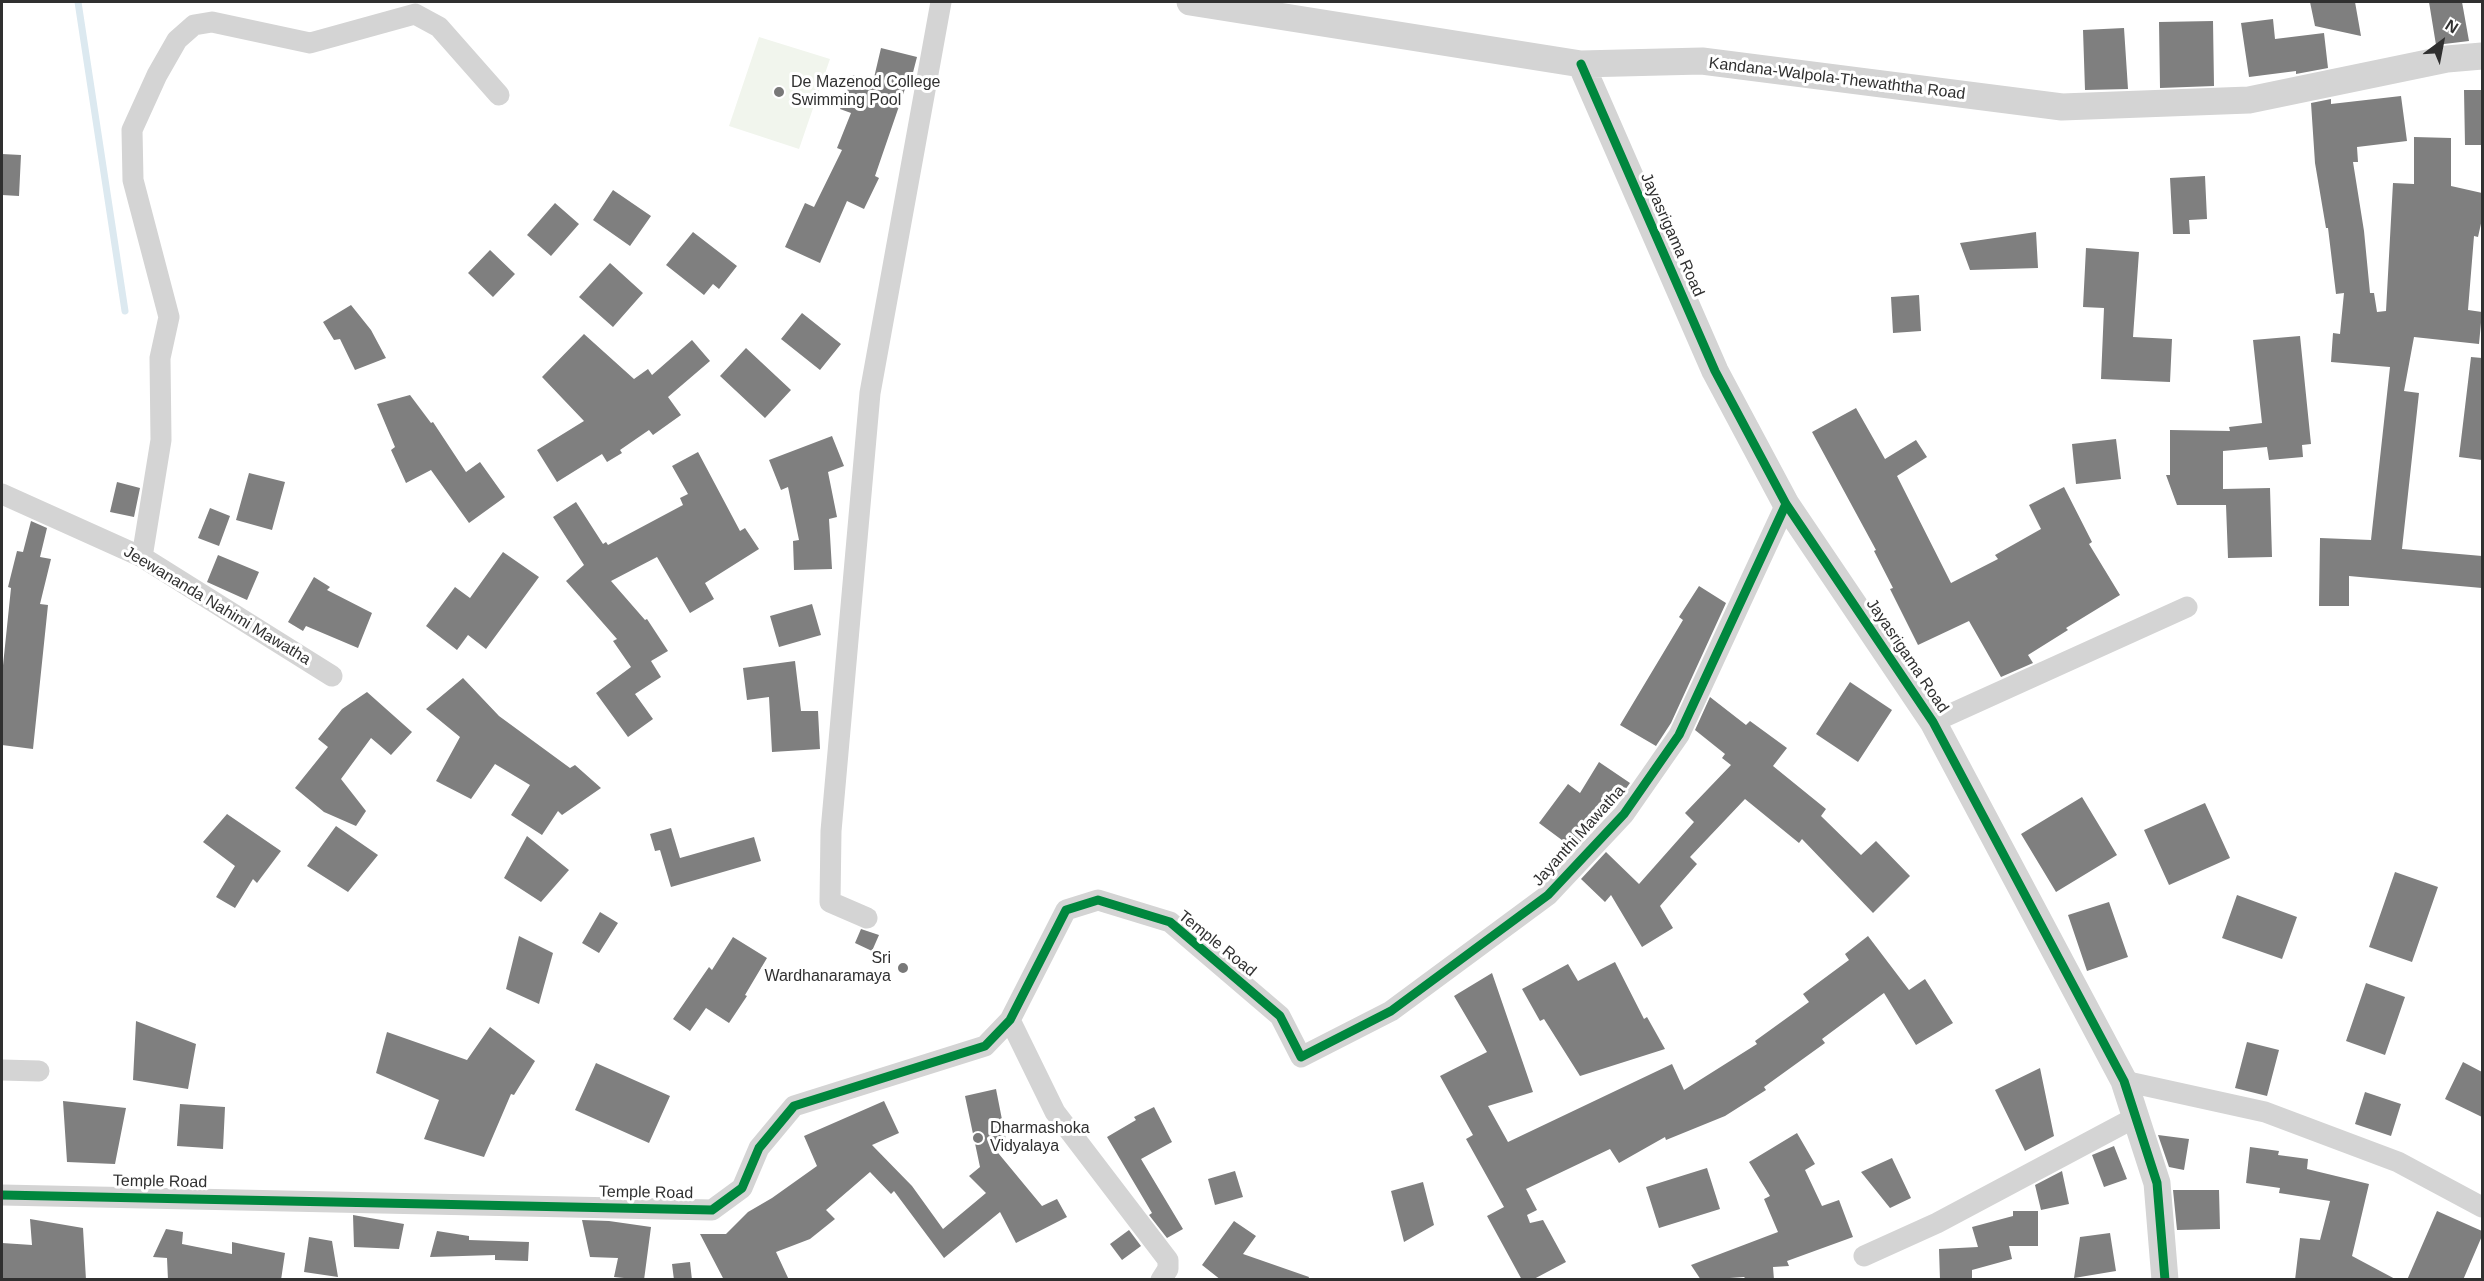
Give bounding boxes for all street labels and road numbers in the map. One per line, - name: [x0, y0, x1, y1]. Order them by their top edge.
- street label: Kandana-Walpola-Thewaththa Road: [1708, 54, 1966, 104]
- street label: Jayasrigama Road: [1636, 170, 1708, 300]
- street label: Jeewananda Nahimi Mawatha: [120, 543, 314, 669]
- street label: Jayasrigama Road: [1862, 595, 1952, 717]
- street label: Jayanthi Mawatha: [1529, 782, 1629, 890]
- street label: Temple Road: [1174, 907, 1260, 981]
- street label: Temple Road: [113, 1172, 207, 1192]
- street label: Temple Road: [599, 1183, 693, 1203]

